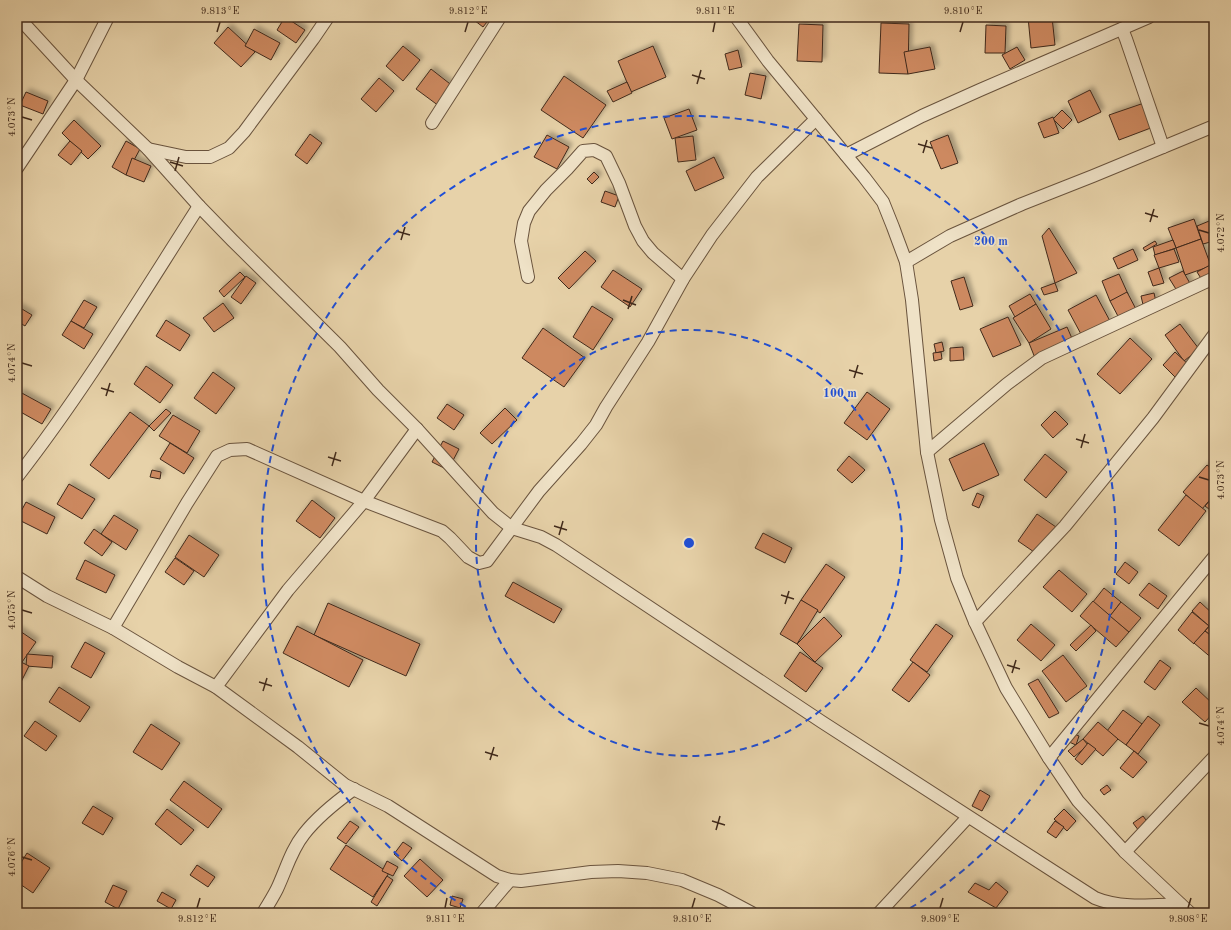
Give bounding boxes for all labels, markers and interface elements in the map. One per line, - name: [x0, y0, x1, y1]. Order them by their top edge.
- text: 9.813°E: [201, 6, 239, 16]
- text: 9.812°E: [449, 6, 487, 16]
- text: 9.811°E: [696, 6, 734, 16]
- text: 9.810°E: [944, 6, 982, 16]
- text: 4.073°N: [7, 97, 17, 137]
- text: 4.072°N: [1216, 213, 1226, 253]
- text: 200 m: [974, 236, 1008, 248]
- text: 4.074°N: [7, 343, 17, 383]
- text: 100 m: [823, 388, 857, 400]
- text: 4.073°N: [1216, 460, 1226, 500]
- centre of rings: [682, 536, 696, 550]
- text: 4.075°N: [7, 590, 17, 630]
- text: 4.074°N: [1216, 706, 1226, 746]
- text: 4.076°N: [7, 837, 17, 877]
- text: 9.812°E: [178, 914, 216, 924]
- text: 9.811°E: [426, 914, 464, 924]
- text: 9.810°E: [673, 914, 711, 924]
- text: 9.809°E: [921, 914, 959, 924]
- text: 9.808°E: [1169, 914, 1207, 924]

